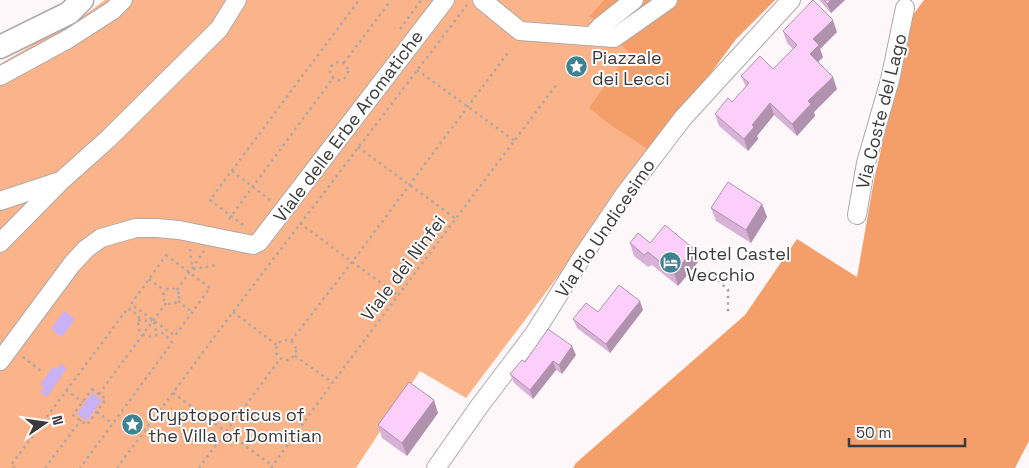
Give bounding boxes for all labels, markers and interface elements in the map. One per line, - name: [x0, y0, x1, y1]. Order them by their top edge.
- street label: Viale delle Erbe Aromatiche: [268, 25, 428, 227]
- street label: Via Coste del Lago: [851, 31, 911, 191]
- place label: Piazzale dei Lecci: [592, 46, 670, 90]
- place icon: Piazzale dei Lecci: [564, 55, 588, 79]
- street label: Via Pio Undicesimo: [550, 154, 660, 302]
- street label: Viale dei Ninfei: [356, 211, 450, 325]
- place label: Hotel Castel Vecchio: [686, 242, 790, 286]
- hotel icon: Hotel Castel Vecchio: [658, 251, 682, 275]
- north arrow: [20, 398, 70, 448]
- place label: Cryptoporticus of the Villa of Domitian: [148, 403, 322, 447]
- place icon: Cryptoporticus of the Villa of Domitian: [120, 412, 144, 436]
- text: N: [48, 413, 67, 427]
- scale bar: [849, 416, 965, 448]
- text: 50 m: [856, 423, 891, 442]

